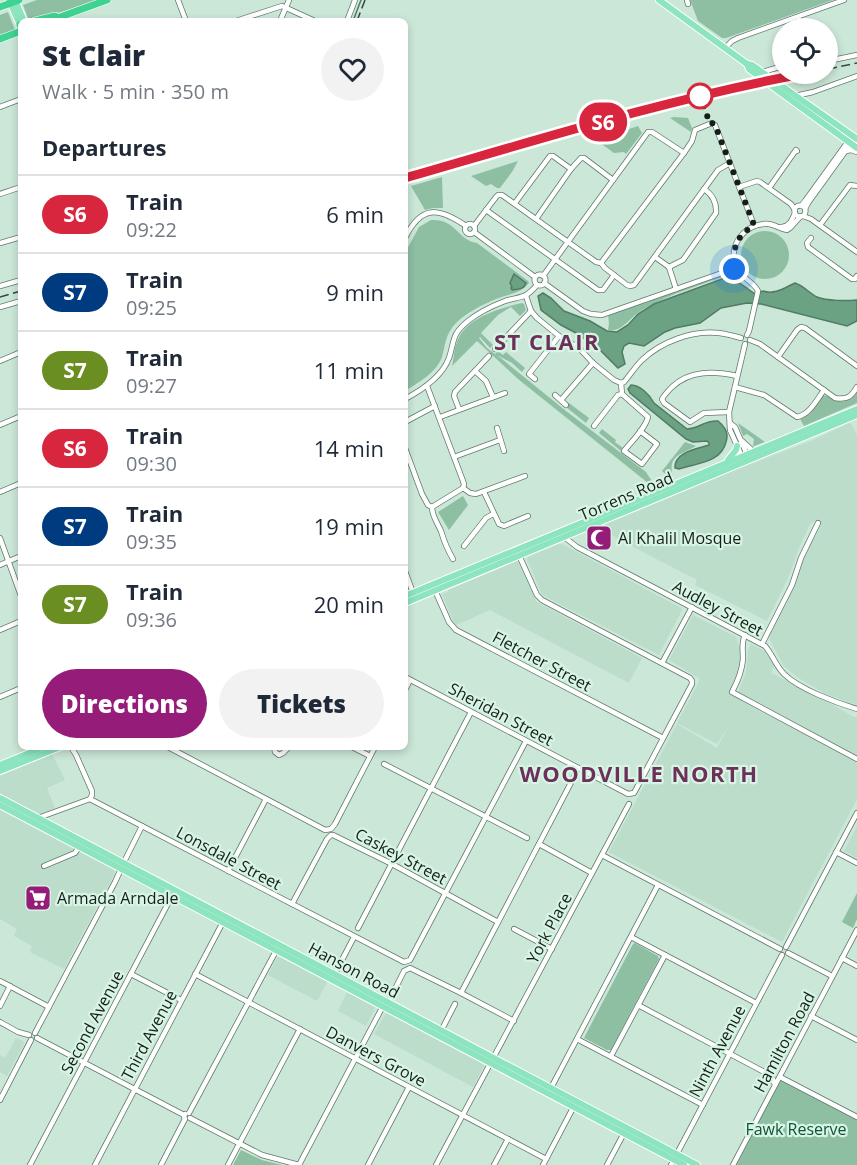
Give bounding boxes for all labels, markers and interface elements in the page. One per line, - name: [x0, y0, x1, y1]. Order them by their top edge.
- map controls: [772, 18, 838, 84]
- button: locate: [772, 18, 838, 84]
- text: St Clair: [42, 36, 145, 74]
- button: heart: [321, 38, 384, 101]
- text: Walk · 5 min · 350 m: [42, 78, 229, 105]
- unlabelled marker: [687, 83, 713, 109]
- line badge: S6: [576, 102, 630, 142]
- text: S6: [591, 108, 615, 136]
- text: Departures: [42, 132, 166, 162]
- text: Train: [126, 186, 183, 216]
- text: 6 min: [326, 199, 384, 229]
- text: S6: [63, 200, 87, 228]
- text: 09:22: [126, 216, 177, 243]
- your location: [719, 254, 749, 284]
- text: Train: [126, 264, 183, 294]
- text: 9 min: [326, 277, 384, 307]
- text: S7: [63, 278, 87, 306]
- text: 09:25: [126, 294, 177, 321]
- district label: ST CLAIR: [494, 326, 600, 356]
- text: Train: [126, 342, 183, 372]
- text: 11 min: [314, 355, 384, 385]
- text: S7: [63, 356, 87, 384]
- text: 09:27: [126, 372, 177, 399]
- text: Train: [126, 420, 183, 450]
- text: 14 min: [314, 433, 384, 463]
- text: S6: [63, 434, 87, 462]
- text: 09:30: [126, 450, 177, 477]
- street label: Torrens Road: [576, 466, 676, 526]
- text: Train: [126, 498, 183, 528]
- text: 19 min: [314, 511, 384, 541]
- text: S7: [63, 512, 87, 540]
- mosque icon: Al Khalil Mosque: [584, 523, 614, 553]
- place label: Al Khalil Mosque: [618, 527, 741, 549]
- text: 09:35: [126, 528, 177, 555]
- street label: Audley Street: [669, 575, 767, 641]
- text: Train: [126, 576, 183, 606]
- text: 20 min: [314, 589, 384, 619]
- text: S7: [63, 590, 87, 618]
- text: 09:36: [126, 606, 177, 633]
- street label: Fletcher Street: [489, 626, 595, 696]
- button: Directions: [42, 669, 207, 738]
- button: Tickets: [219, 669, 384, 738]
- street label: Sheridan Street: [445, 677, 557, 751]
- district label: WOODVILLE NORTH: [519, 758, 759, 788]
- street label: Lonsdale Street: [173, 821, 286, 895]
- street label: Caskey Street: [351, 823, 451, 890]
- supermarket icon: Armada Arndale: [23, 883, 53, 913]
- place label: Armada Arndale: [57, 887, 178, 909]
- street label: York Place: [521, 889, 577, 967]
- street label: Hanson Road: [305, 937, 403, 1003]
- street label: Second Avenue: [55, 966, 129, 1078]
- street label: Third Avenue: [116, 986, 182, 1084]
- street label: Hamilton Road: [748, 988, 820, 1096]
- street label: Ninth Avenue: [684, 1001, 750, 1101]
- street label: Danvers Grove: [322, 1020, 430, 1092]
- park label: Fawk Reserve: [745, 1118, 847, 1140]

